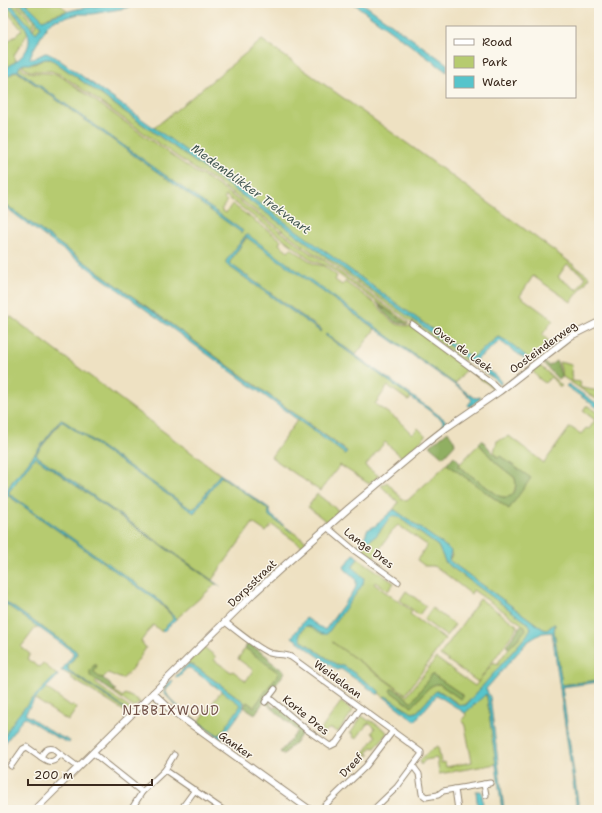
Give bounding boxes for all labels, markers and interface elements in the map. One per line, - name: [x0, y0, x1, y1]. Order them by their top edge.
- legend: [446, 26, 576, 98]
- text: Road: [482, 34, 513, 50]
- text: Park: [482, 54, 508, 70]
- text: Water: [482, 74, 518, 90]
- water label: Medemblikker Trekvaart: [188, 140, 314, 238]
- street label: Oosteinderweg: [506, 318, 580, 377]
- street label: Over de Leek: [430, 323, 495, 376]
- street label: Lange Dres: [340, 525, 397, 572]
- street label: Dorpsstraat: [225, 556, 280, 611]
- street label: Weidelaan: [311, 657, 365, 702]
- street label: Korte Dres: [279, 692, 332, 739]
- district label: NIBBIXWOUD: [122, 702, 220, 719]
- street label: Ganker: [216, 728, 256, 763]
- street label: Dreef: [336, 749, 367, 781]
- scale bar: [28, 761, 152, 787]
- text: 200 m: [34, 767, 73, 783]

